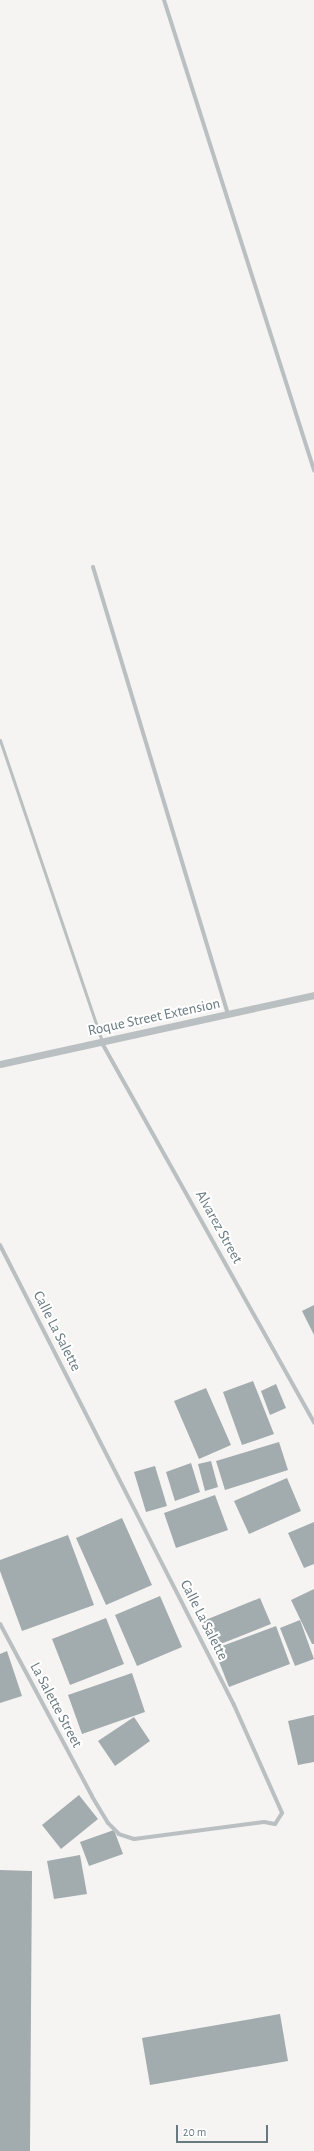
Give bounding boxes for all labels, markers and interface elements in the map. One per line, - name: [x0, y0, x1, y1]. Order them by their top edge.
- street label: Roque Street Extension: [86, 994, 222, 1040]
- street label: Alvarez Street: [192, 1187, 246, 1267]
- street label: Calle La Salette: [29, 1288, 85, 1374]
- street label: Calle La Salette: [176, 1577, 232, 1663]
- street label: La Salette Street: [26, 1659, 86, 1751]
- scale bar: [178, 2117, 270, 2143]
- text: 20 m: [183, 2126, 206, 2138]

